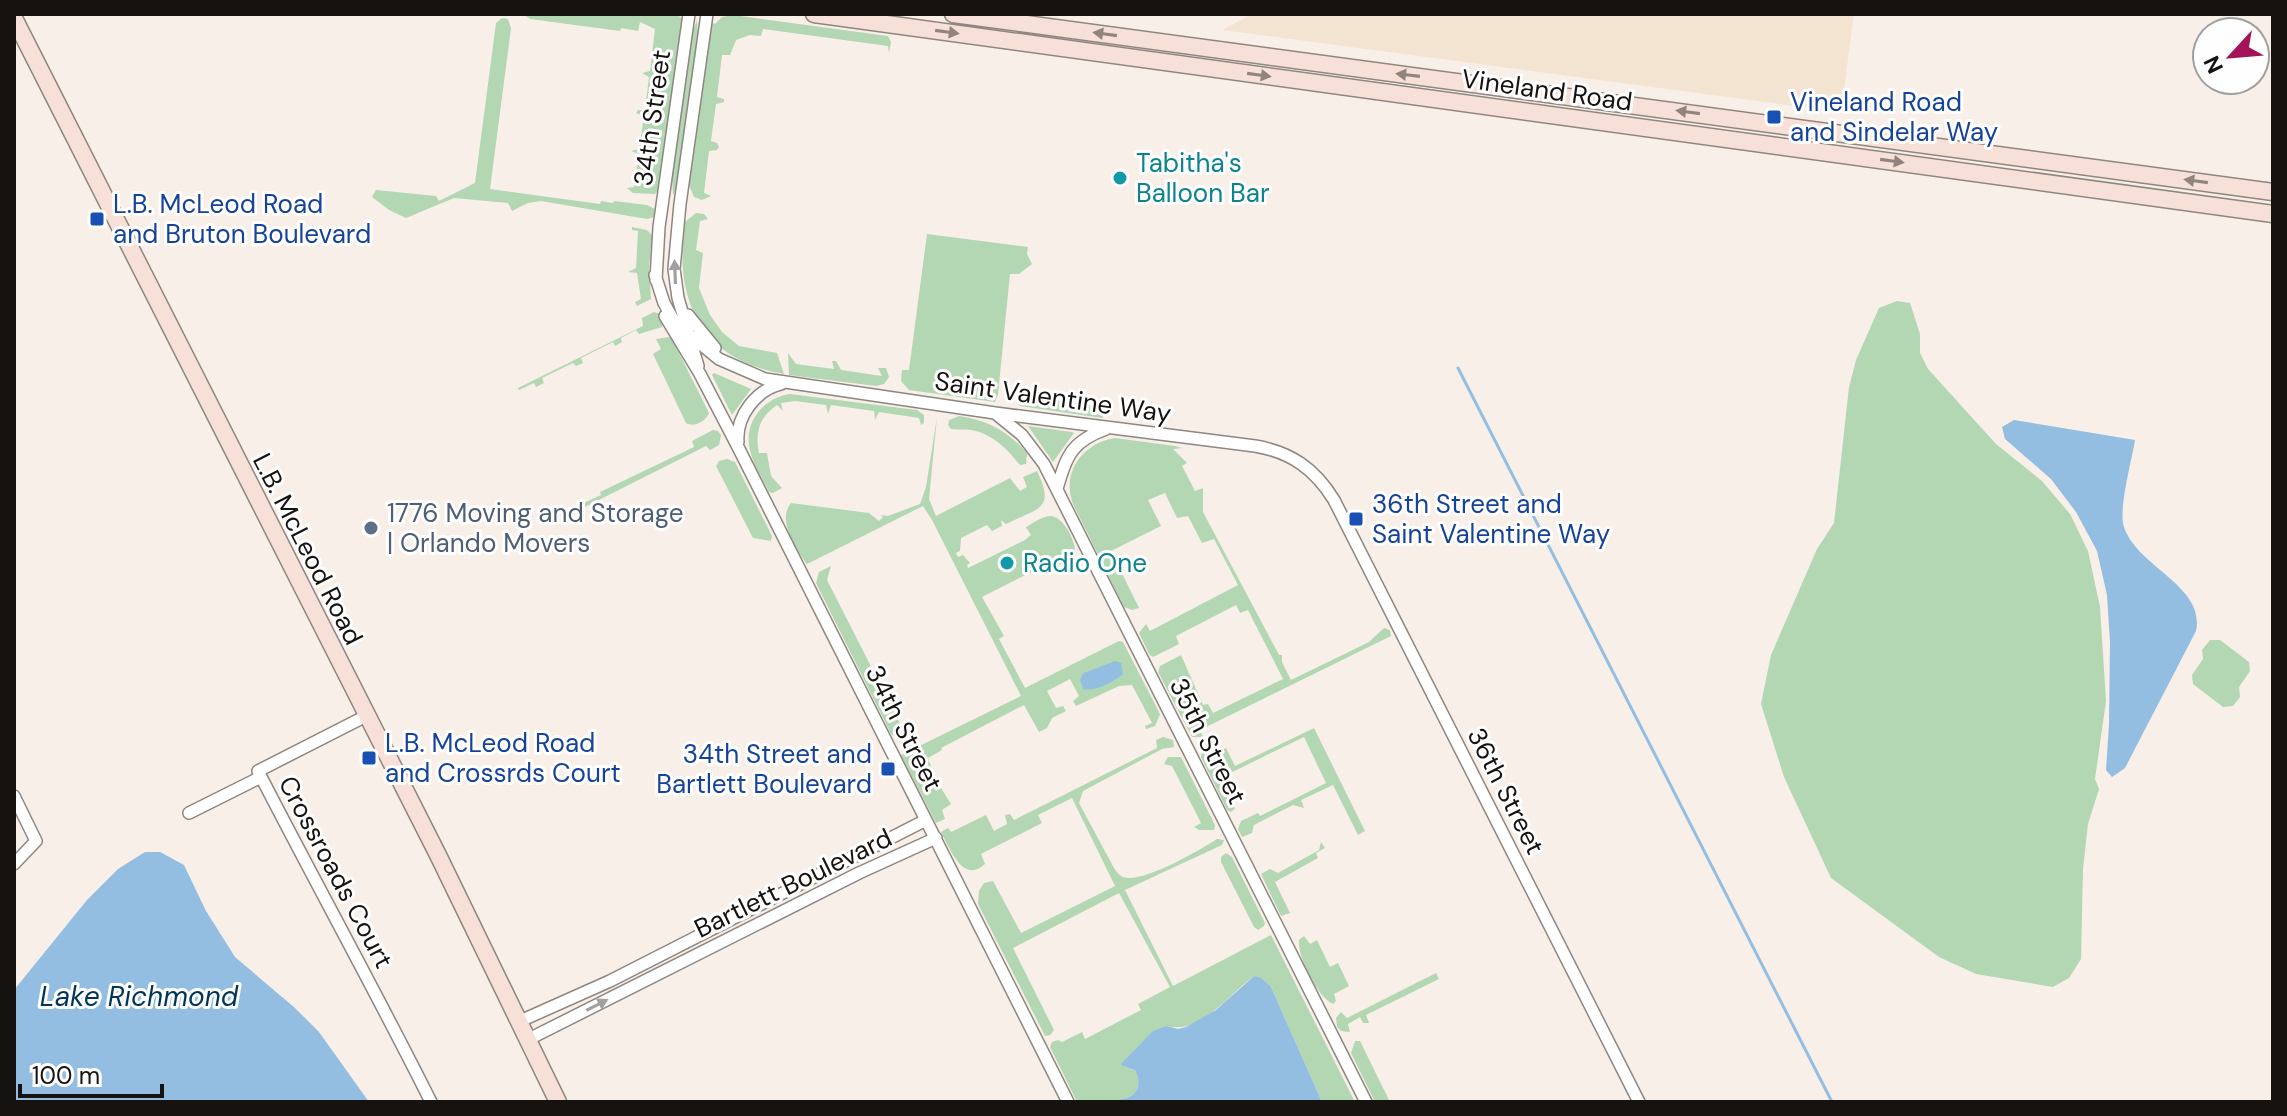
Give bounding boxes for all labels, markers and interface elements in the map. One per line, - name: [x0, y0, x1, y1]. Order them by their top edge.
- north arrow: [2191, 16, 2271, 96]
- one-way arrow: [935, 26, 960, 39]
- one-way arrow: [1092, 27, 1117, 40]
- street label: 34th Street: [626, 48, 678, 188]
- text: N: [2197, 51, 2230, 78]
- street label: Vineland Road: [1459, 61, 1635, 119]
- one-way arrow: [1395, 68, 1420, 81]
- one-way arrow: [1247, 69, 1272, 82]
- place label: Vineland Road and Sindelar Way: [1790, 85, 1998, 149]
- one-way arrow: [1676, 106, 1701, 119]
- marker: Vineland Road and Sindelar Way: [1765, 108, 1783, 126]
- place label: Tabitha's Balloon Bar: [1136, 146, 1270, 210]
- one-way arrow: [1880, 155, 1905, 168]
- marker: Tabitha's Balloon Bar: [1111, 169, 1129, 187]
- one-way arrow: [2183, 175, 2208, 188]
- place label: L.B. McLeod Road and Bruton Boulevard: [113, 187, 371, 251]
- marker: L.B. McLeod Road and Bruton Boulevard: [88, 210, 106, 228]
- one-way arrow: [669, 259, 681, 284]
- street label: Saint Valentine Way: [933, 364, 1173, 430]
- street label: L.B. McLeod Road: [245, 448, 371, 650]
- place label: 36th Street and Saint Valentine Way: [1372, 487, 1610, 551]
- place label: 1776 Moving and Storage | Orlando Movers: [387, 496, 684, 560]
- marker: 36th Street and Saint Valentine Way: [1347, 510, 1365, 528]
- marker: 1776 Moving and Storage | Orlando Movers: [362, 519, 380, 537]
- place label: Radio One: [1023, 546, 1147, 580]
- marker: Radio One: [998, 554, 1016, 572]
- street label: 34th Street: [858, 659, 950, 797]
- street label: 35th Street: [1162, 672, 1254, 810]
- street label: 36th Street: [1460, 722, 1552, 860]
- place label: L.B. McLeod Road and Crossrds Court: [385, 726, 621, 790]
- place label: 34th Street and Bartlett Boulevard: [656, 737, 872, 801]
- marker: L.B. McLeod Road and Crossrds Court: [360, 749, 378, 767]
- marker: 34th Street and Bartlett Boulevard: [879, 760, 897, 778]
- street label: Crossroads Court: [271, 770, 401, 974]
- street label: Bartlett Boulevard: [689, 820, 897, 946]
- water label: Lake Richmond: [40, 978, 239, 1015]
- one-way arrow: [585, 998, 608, 1012]
- scale bar: [20, 1048, 162, 1098]
- text: 100 m: [32, 1060, 100, 1091]

